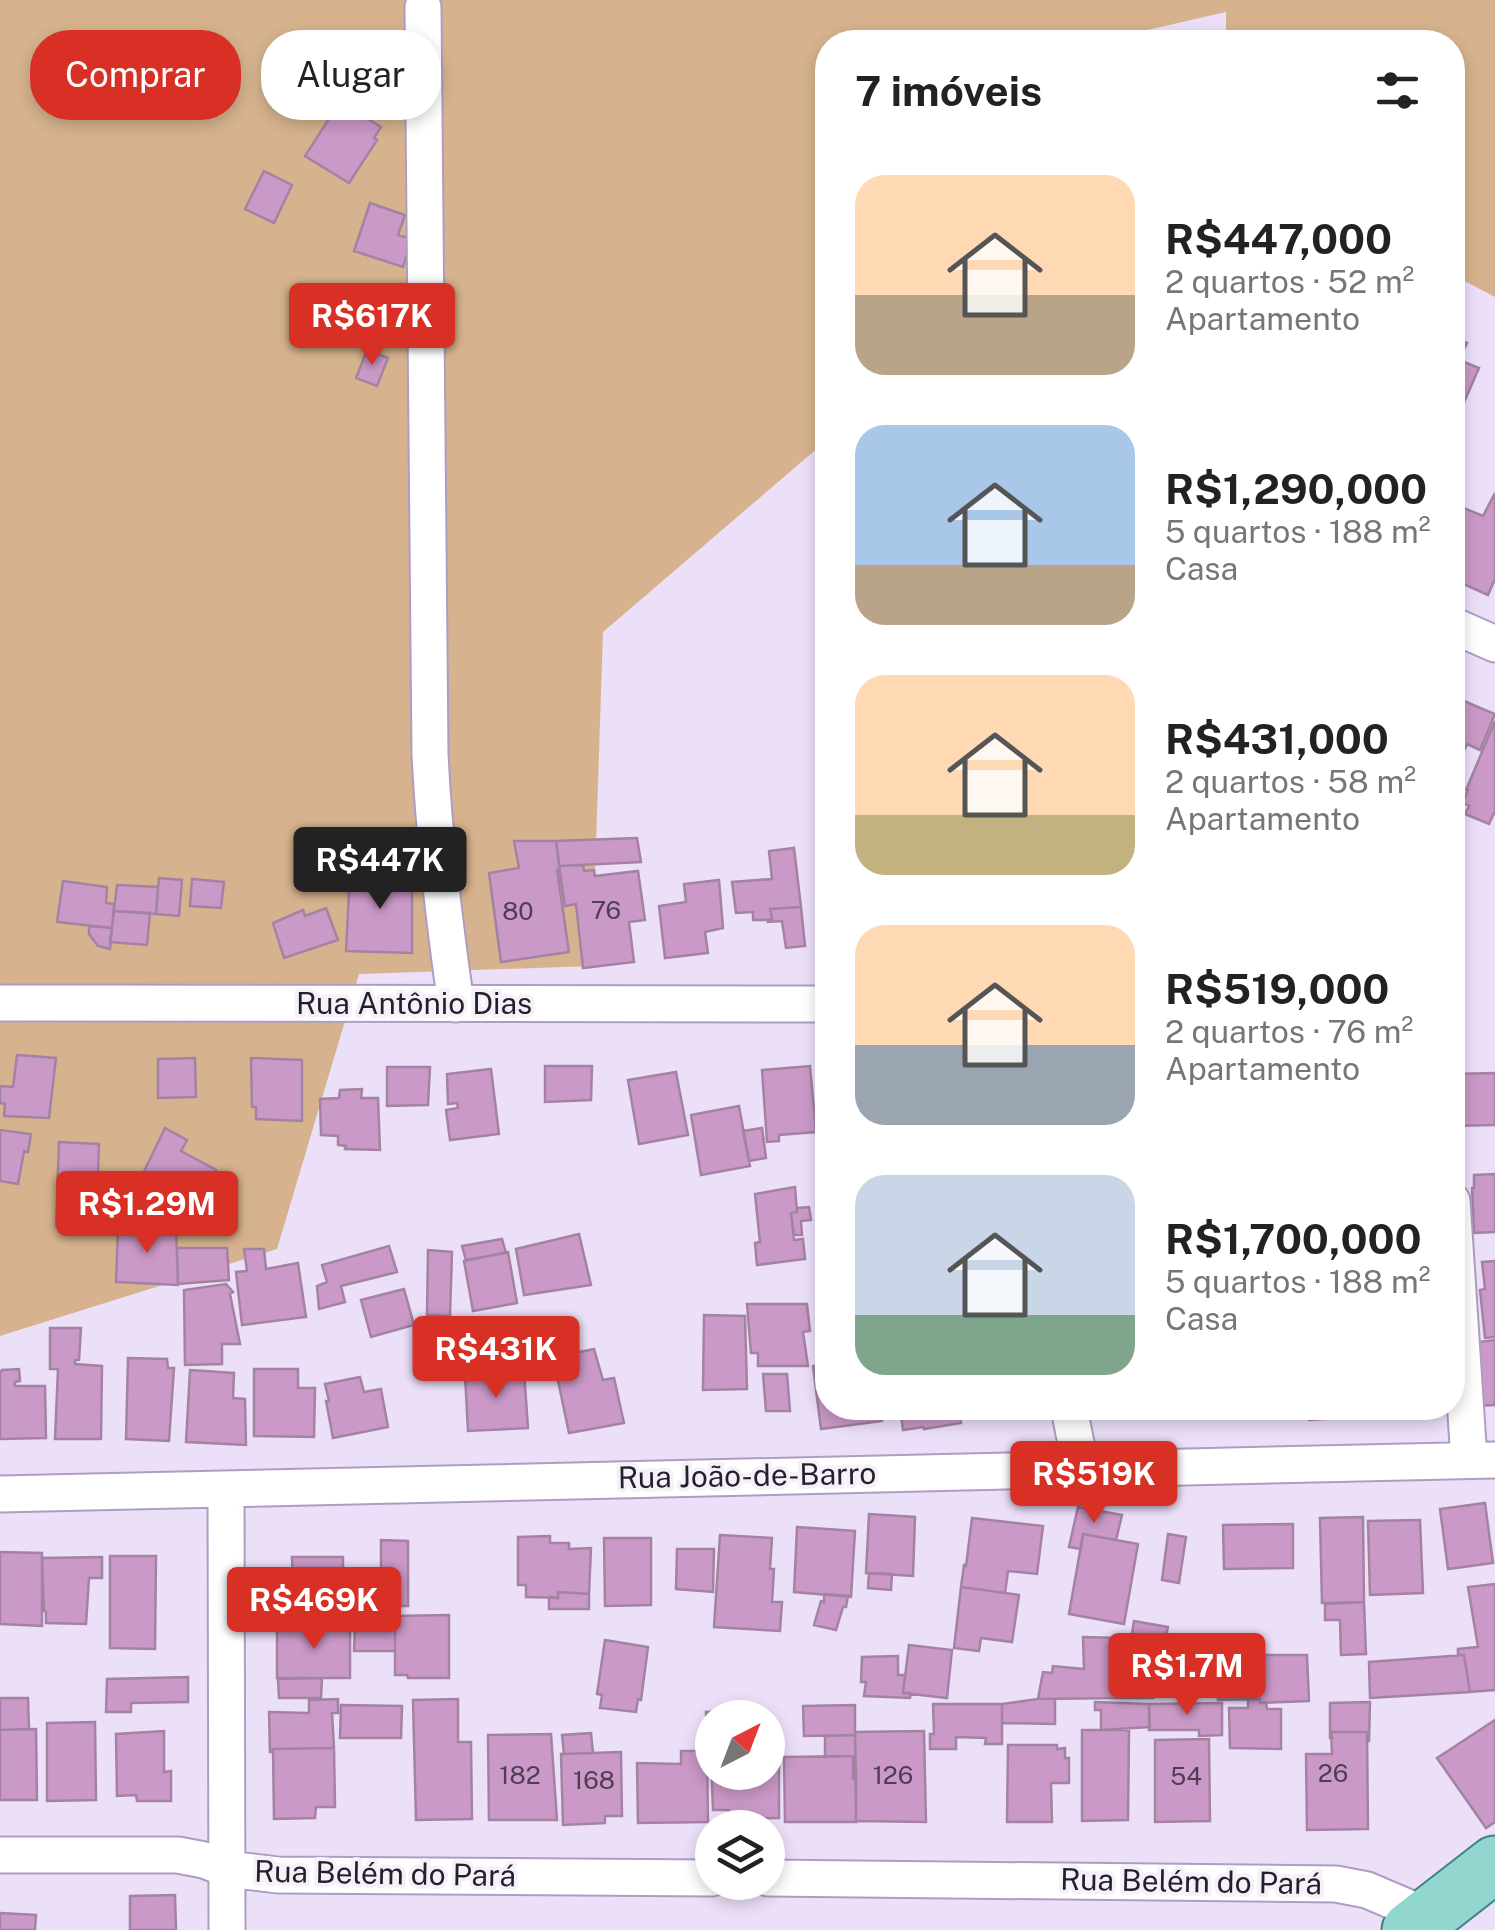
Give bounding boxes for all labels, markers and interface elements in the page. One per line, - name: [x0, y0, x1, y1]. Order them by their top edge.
- chip: Comprar: [30, 30, 241, 120]
- chip: Alugar: [261, 30, 441, 120]
- icon: filters: [1370, 63, 1425, 118]
- text: 7 imóveis: [855, 66, 1042, 115]
- text: R$447,000: [1165, 214, 1392, 263]
- icon: home: [935, 215, 1055, 335]
- text: 2 quartos · 52 m²: [1165, 263, 1414, 300]
- pin: R$617K: [291, 283, 453, 368]
- text: R$617K: [311, 297, 433, 334]
- text: Apartamento: [1165, 300, 1360, 337]
- text: R$1,290,000: [1165, 464, 1427, 513]
- icon: home: [935, 465, 1055, 585]
- text: 5 quartos · 188 m²: [1165, 513, 1430, 550]
- text: Casa: [1165, 550, 1238, 587]
- text: R$431,000: [1165, 714, 1389, 763]
- icon: home: [935, 715, 1055, 835]
- text: 2 quartos · 58 m²: [1165, 763, 1416, 800]
- text: Apartamento: [1165, 800, 1360, 837]
- pin: R$447K: [299, 827, 461, 912]
- text: R$447K: [315, 841, 445, 878]
- house number: 76: [591, 895, 621, 925]
- house number: 80: [502, 896, 534, 926]
- text: R$519,000: [1165, 964, 1389, 1013]
- icon: home: [935, 965, 1055, 1085]
- street label: Rua Antônio Dias: [296, 985, 532, 1021]
- text: 2 quartos · 76 m²: [1165, 1013, 1413, 1050]
- text: Apartamento: [1165, 1050, 1360, 1087]
- pin: R$1.29M: [55, 1171, 239, 1256]
- text: R$1.29M: [78, 1185, 216, 1222]
- text: R$1,700,000: [1165, 1214, 1421, 1263]
- icon: home: [935, 1215, 1055, 1335]
- text: 5 quartos · 188 m²: [1165, 1263, 1430, 1300]
- text: Casa: [1165, 1300, 1238, 1337]
- pin: R$431K: [415, 1316, 577, 1401]
- text: R$431K: [435, 1330, 557, 1367]
- pin: R$519K: [1013, 1441, 1175, 1526]
- street label: Rua João-de-Barro: [617, 1455, 877, 1495]
- text: R$519K: [1032, 1455, 1156, 1492]
- pin: R$469K: [233, 1567, 395, 1652]
- text: R$469K: [249, 1581, 379, 1618]
- pin: R$1.7M: [1106, 1633, 1268, 1718]
- text: R$1.7M: [1130, 1647, 1244, 1684]
- north arrow: [695, 1700, 785, 1790]
- map controls: [695, 1700, 785, 1900]
- house number: 26: [1318, 1758, 1348, 1788]
- house number: 182: [499, 1760, 541, 1790]
- house number: 126: [873, 1760, 913, 1790]
- house number: 54: [1170, 1761, 1202, 1791]
- house number: 168: [573, 1765, 615, 1795]
- button: layers: [695, 1810, 785, 1900]
- street label: Rua Belém do Pará: [254, 1853, 516, 1893]
- street label: Rua Belém do Pará: [1060, 1861, 1322, 1901]

